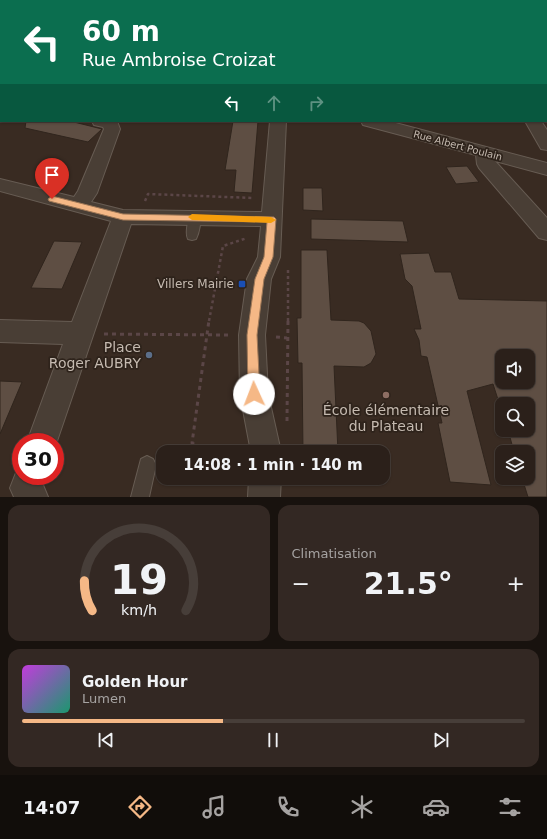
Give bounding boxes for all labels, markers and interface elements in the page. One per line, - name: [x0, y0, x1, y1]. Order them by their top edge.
- text: 60 m: [82, 15, 160, 48]
- icon: left: [16, 16, 68, 68]
- text: Rue Ambroise Croizat: [82, 49, 276, 70]
- icon: left: [221, 92, 243, 114]
- icon: ahead: [263, 92, 285, 114]
- icon: right: [305, 92, 327, 114]
- street label: Rue Albert Poulain: [412, 128, 504, 163]
- pin: [35, 158, 69, 199]
- icon: arrive: [41, 164, 63, 186]
- place label: Villers Mairie: [157, 277, 234, 291]
- marker: Villers Mairie: [237, 279, 247, 289]
- place label: Place Roger AUBRY: [49, 339, 141, 371]
- map controls: [495, 349, 535, 485]
- button: sound: [495, 349, 535, 389]
- marker: Place Roger AUBRY: [144, 350, 154, 360]
- position arrow: [233, 373, 275, 415]
- marker: École élémentaire du Plateau: [381, 390, 391, 400]
- button: search: [495, 397, 535, 437]
- place label: École élémentaire du Plateau: [323, 402, 449, 434]
- speed limit sign: 30: [12, 433, 64, 485]
- button: layers: [495, 445, 535, 485]
- text: 14:08 · 1 min · 140 m: [183, 456, 363, 474]
- text: Climatisation: [292, 546, 377, 561]
- text: 19: [110, 555, 168, 604]
- text: 21.5°: [364, 566, 453, 601]
- text: −: [292, 571, 310, 596]
- text: +: [507, 571, 525, 596]
- text: km/h: [121, 602, 157, 618]
- text: Golden Hour: [82, 673, 188, 691]
- text: Lumen: [82, 691, 126, 706]
- icon: previous: [95, 729, 117, 751]
- icon: pause: [262, 729, 284, 751]
- icon: next: [430, 729, 452, 751]
- icon: directions: [126, 793, 154, 821]
- icon: music: [200, 793, 228, 821]
- icon: phone: [274, 793, 302, 821]
- icon: climate: [348, 793, 376, 821]
- icon: car: [422, 793, 450, 821]
- icon: filters: [496, 793, 524, 821]
- text: 14:07: [23, 797, 80, 818]

